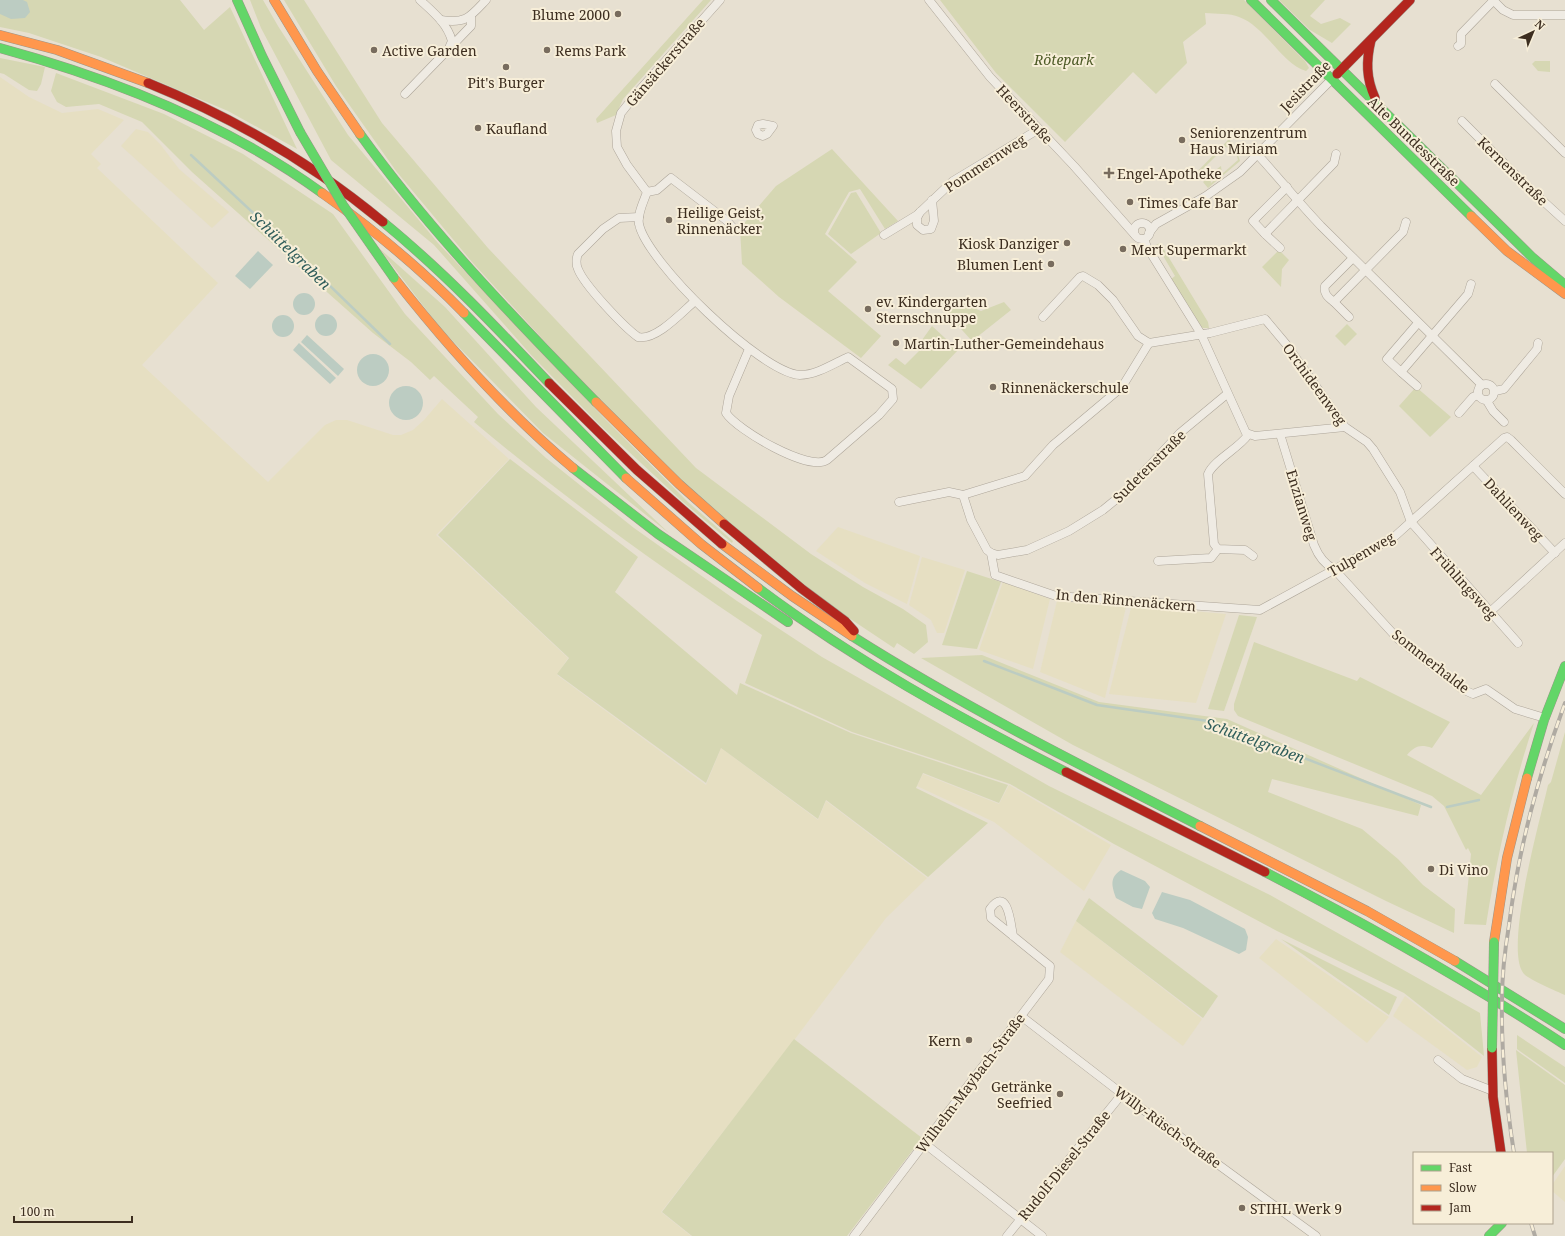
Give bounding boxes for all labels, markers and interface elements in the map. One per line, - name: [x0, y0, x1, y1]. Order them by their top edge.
- place label: Blume 2000: [532, 5, 610, 24]
- marker: Blume 2000: [613, 9, 623, 19]
- north arrow: [1513, 12, 1553, 52]
- street label: Gänsäckerstraße: [621, 14, 709, 110]
- text: N: [1532, 16, 1549, 33]
- place label: Active Garden: [382, 41, 477, 60]
- place label: Rems Park: [555, 41, 627, 60]
- marker: Active Garden: [369, 45, 379, 55]
- marker: Rems Park: [542, 45, 552, 55]
- park label: Rötepark: [1033, 50, 1095, 69]
- street label: Jesistraße: [1275, 56, 1335, 117]
- marker: Pit's Burger: [501, 62, 511, 72]
- place label: Pit's Burger: [467, 73, 545, 92]
- street label: Heerstraße: [993, 80, 1057, 148]
- street label: Alte Bundesstraße: [1364, 92, 1464, 190]
- place label: Kaufland: [486, 119, 548, 138]
- marker: Kaufland: [473, 123, 483, 133]
- place label: Seniorenzentrum Haus Miriam: [1190, 123, 1307, 158]
- street label: Pommernweg: [941, 129, 1030, 196]
- street label: Kernenstraße: [1474, 133, 1552, 209]
- marker: Seniorenzentrum Haus Miriam: [1177, 135, 1187, 145]
- place label: Engel-Apotheke: [1117, 164, 1222, 183]
- marker: Engel-Apotheke: [1104, 168, 1114, 178]
- place label: Times Cafe Bar: [1138, 193, 1239, 212]
- marker: Times Cafe Bar: [1125, 197, 1135, 207]
- place label: Heilige Geist, Rinnenäcker: [677, 203, 764, 238]
- water label: Schüttelgraben: [246, 206, 336, 294]
- marker: Heilige Geist, Rinnenäcker: [664, 215, 674, 225]
- place label: Kiosk Danziger: [958, 234, 1059, 253]
- marker: Kiosk Danziger: [1062, 238, 1072, 248]
- place label: Mert Supermarkt: [1131, 240, 1247, 259]
- marker: Mert Supermarkt: [1118, 244, 1128, 254]
- place label: Blumen Lent: [957, 255, 1043, 274]
- marker: Blumen Lent: [1046, 259, 1056, 269]
- place label: ev. Kindergarten Sternschnuppe: [876, 292, 987, 327]
- marker: ev. Kindergarten Sternschnuppe: [863, 304, 873, 314]
- place label: Martin-Luther-Gemeindehaus: [904, 334, 1104, 353]
- marker: Martin-Luther-Gemeindehaus: [891, 338, 901, 348]
- street label: Orchideenweg: [1279, 339, 1351, 429]
- place label: Rinnenäckerschule: [1001, 378, 1129, 397]
- marker: Rinnenäckerschule: [988, 382, 998, 392]
- street label: Sudetenstraße: [1108, 425, 1190, 507]
- street label: Enzianweg: [1282, 467, 1322, 543]
- street label: Dahlienweg: [1480, 473, 1548, 545]
- street label: Tulpenweg: [1324, 527, 1398, 581]
- street label: Frühlingsweg: [1426, 543, 1502, 624]
- street label: In den Rinnenäckern: [1055, 584, 1197, 616]
- street label: Sommerhalde: [1388, 625, 1474, 697]
- water label: Schüttelgraben: [1202, 713, 1308, 767]
- place label: Di Vino: [1439, 860, 1488, 879]
- marker: Di Vino: [1426, 864, 1436, 874]
- street label: Wilhelm-Maybach-Straße: [911, 1009, 1029, 1157]
- place label: Kern: [928, 1031, 961, 1050]
- marker: Kern: [964, 1035, 974, 1045]
- place label: Getränke Seefried: [991, 1077, 1052, 1112]
- street label: Willy-Rüsch-Straße: [1111, 1082, 1225, 1172]
- marker: Getränke Seefried: [1055, 1089, 1065, 1099]
- street label: Rudolf-Diesel-Straße: [1014, 1106, 1114, 1224]
- legend: [1413, 1152, 1553, 1224]
- text: Fast: [1449, 1159, 1472, 1176]
- text: Slow: [1449, 1179, 1477, 1196]
- scale bar: [14, 1198, 132, 1224]
- place label: STIHL Werk 9: [1250, 1199, 1342, 1218]
- text: Jam: [1448, 1199, 1471, 1216]
- text: 100 m: [20, 1203, 55, 1220]
- marker: STIHL Werk 9: [1237, 1203, 1247, 1213]

